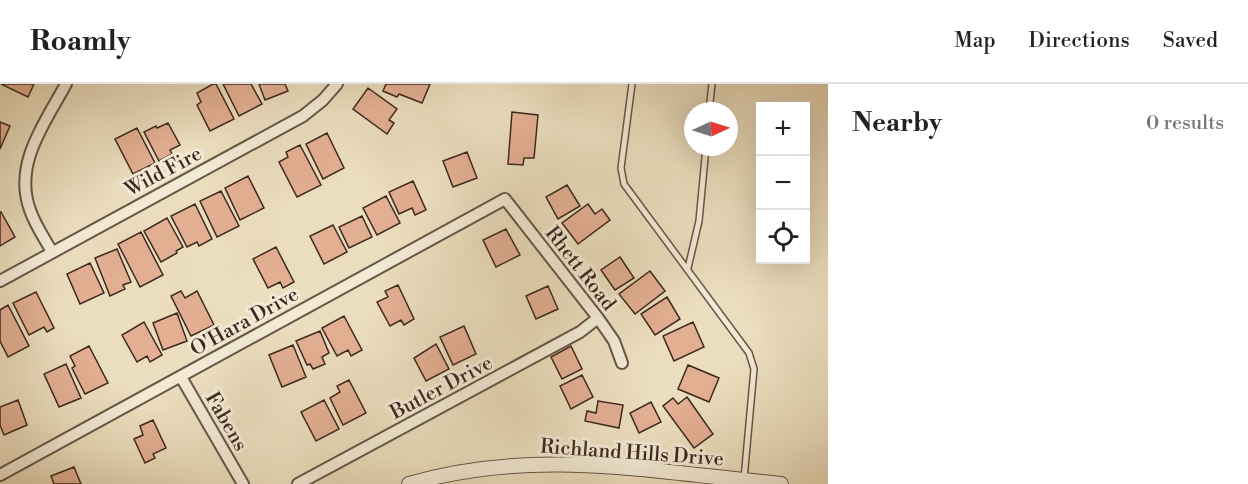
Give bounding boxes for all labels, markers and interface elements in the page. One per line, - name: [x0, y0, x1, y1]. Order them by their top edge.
- text: Roamly: [30, 24, 131, 59]
- text: Map: [954, 28, 996, 54]
- text: Directions: [1029, 28, 1130, 54]
- text: Saved: [1163, 28, 1218, 54]
- north arrow: [684, 102, 738, 156]
- map controls: [756, 102, 810, 264]
- button: +: [756, 102, 810, 156]
- text: Nearby: [852, 107, 942, 139]
- text: 0 results: [1146, 111, 1224, 136]
- street label: Wild Fire: [120, 142, 206, 203]
- button: −: [756, 156, 810, 210]
- button: locate: [756, 210, 810, 264]
- street label: Rhett Road: [539, 222, 621, 317]
- street label: O'Hara Drive: [186, 282, 303, 362]
- street label: Butler Drive: [385, 351, 497, 426]
- street label: Fabens: [199, 388, 253, 456]
- street label: Richland Hills Drive: [539, 435, 725, 472]

